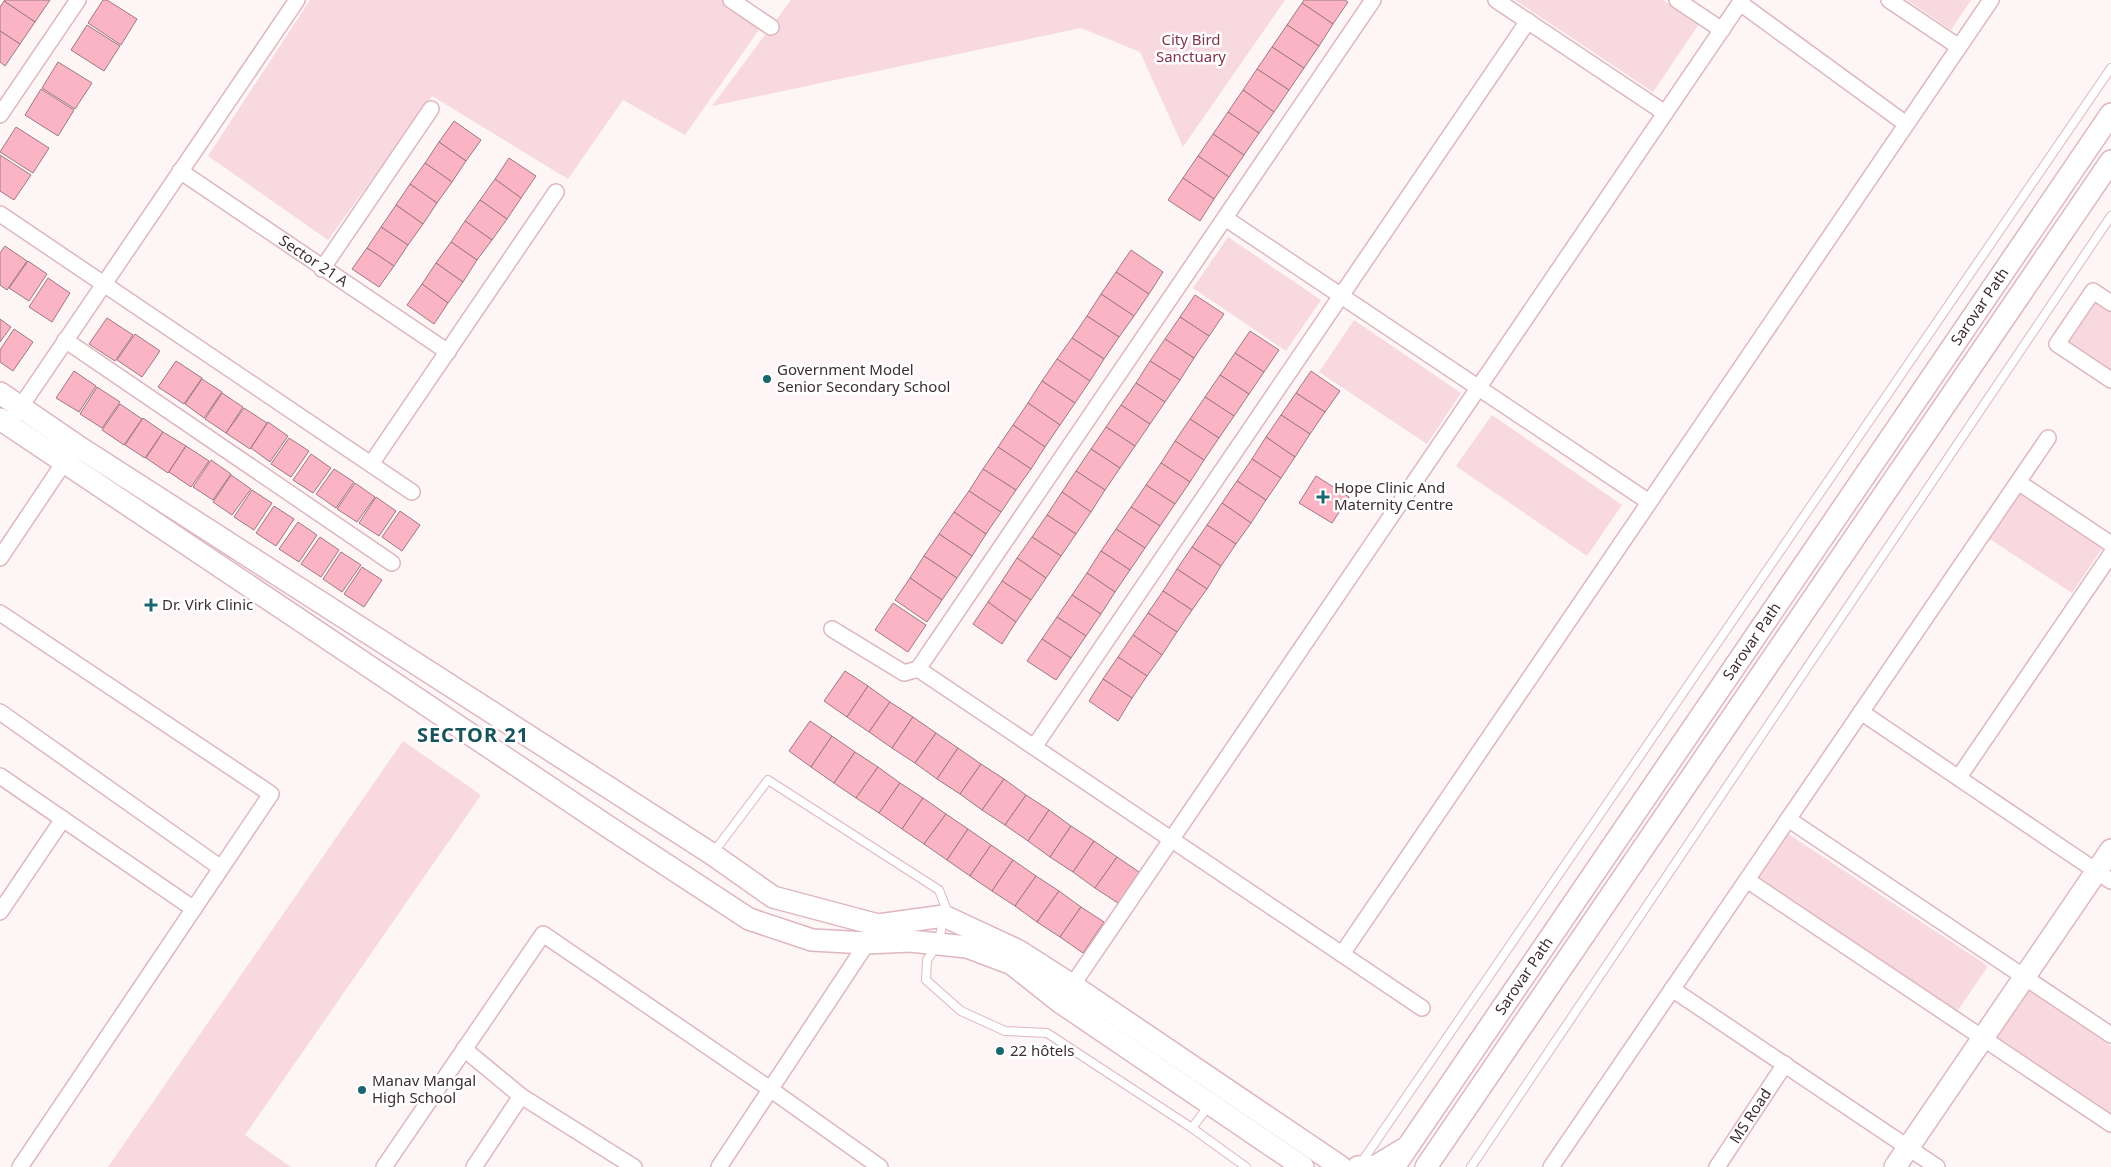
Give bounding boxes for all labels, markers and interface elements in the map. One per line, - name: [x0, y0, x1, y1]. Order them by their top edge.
- park label: City Bird Sanctuary: [1156, 29, 1226, 66]
- street label: Sector 21 A: [276, 230, 353, 291]
- street label: Sarovar Path: [1946, 263, 2013, 349]
- place label: Government Model Senior Secondary School: [777, 359, 950, 396]
- marker: Government Model Senior Secondary School: [761, 373, 773, 385]
- place label: Hope Clinic And Maternity Centre: [1334, 477, 1453, 514]
- marker: Hope Clinic And Maternity Centre: [1316, 490, 1330, 504]
- place label: Dr. Virk Clinic: [162, 594, 253, 614]
- marker: Dr. Virk Clinic: [144, 598, 158, 612]
- street label: Sarovar Path: [1718, 598, 1785, 683]
- district label: SECTOR 21: [417, 721, 529, 748]
- street label: Sarovar Path: [1490, 933, 1557, 1018]
- place label: 22 hôtels: [1010, 1040, 1074, 1060]
- marker: 22 hôtels: [994, 1045, 1006, 1057]
- place label: Manav Mangal High School: [372, 1070, 476, 1107]
- marker: Manav Mangal High School: [356, 1084, 368, 1096]
- street label: MS Road: [1724, 1084, 1775, 1147]

